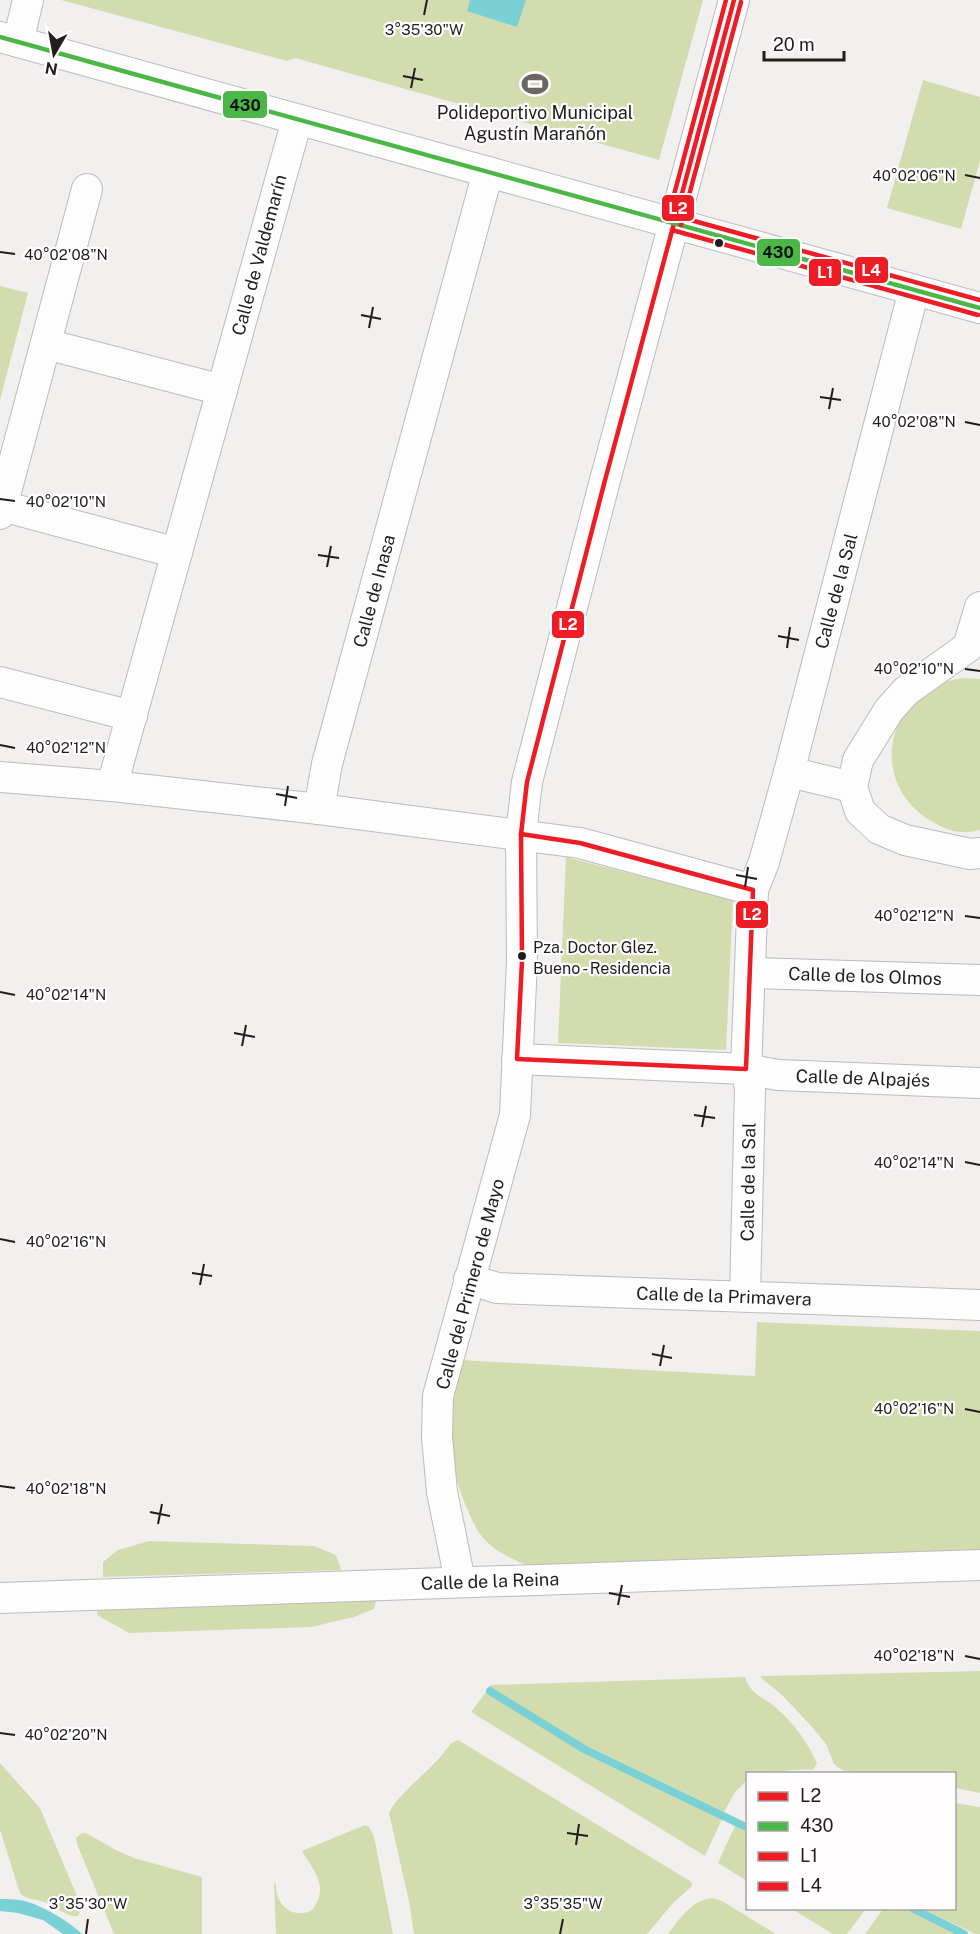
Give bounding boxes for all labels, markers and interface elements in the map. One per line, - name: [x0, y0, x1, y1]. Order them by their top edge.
- text: 3°35'30"W: [385, 21, 463, 38]
- north arrow: [24, 24, 84, 84]
- scale bar: [764, 24, 844, 62]
- text: 20 m: [773, 34, 815, 55]
- text: N: [44, 58, 59, 79]
- sports icon: Polideportivo Municipal Agustín Marañón: [520, 69, 550, 99]
- line badge: 430: [222, 90, 268, 119]
- text: 430: [229, 96, 261, 115]
- place label: Polideportivo Municipal Agustín Marañón: [437, 102, 633, 144]
- text: 40°02'06"N: [872, 167, 956, 184]
- street label: Calle de Valdemarín: [227, 172, 291, 338]
- line badge: L2: [661, 194, 695, 222]
- text: L2: [668, 199, 688, 218]
- unlabelled marker: [713, 237, 725, 249]
- line badge: 430: [756, 238, 801, 267]
- text: 430: [762, 243, 794, 262]
- text: 40°02'08"N: [24, 246, 108, 263]
- line badge: L4: [854, 256, 889, 284]
- line badge: L1: [808, 258, 842, 287]
- text: L4: [861, 261, 881, 280]
- text: L1: [817, 263, 833, 282]
- text: 40°02'08"N: [872, 413, 956, 430]
- text: 40°02'10"N: [26, 493, 106, 510]
- street label: Calle de la Sal: [810, 531, 862, 651]
- street label: Calle de Inasa: [349, 532, 399, 650]
- line badge: L2: [551, 610, 585, 639]
- text: L2: [558, 615, 578, 634]
- text: 40°02'10"N: [874, 660, 954, 677]
- text: 40°02'12"N: [26, 739, 106, 756]
- line badge: L2: [735, 900, 769, 929]
- text: L2: [742, 905, 762, 924]
- text: 40°02'12"N: [874, 907, 954, 924]
- place label: Pza. Doctor Glez. Bueno - Residencia: [533, 938, 671, 978]
- marker: Pza. Doctor Glez. Bueno - Residencia: [516, 950, 528, 962]
- street label: Calle de los Olmos: [788, 963, 942, 989]
- text: 40°02'14"N: [26, 986, 106, 1003]
- street label: Calle de Alpajés: [795, 1065, 931, 1091]
- street label: Calle de la Sal: [736, 1122, 760, 1242]
- text: 40°02'14"N: [874, 1154, 954, 1171]
- street label: Calle del Primero de Mayo: [432, 1176, 508, 1392]
- text: 40°02'16"N: [26, 1233, 106, 1250]
- street label: Calle de la Primavera: [636, 1282, 812, 1310]
- text: 40°02'16"N: [874, 1400, 954, 1417]
- text: 40°02'18"N: [26, 1480, 106, 1497]
- street label: Calle de la Reina: [420, 1568, 560, 1594]
- text: 40°02'18"N: [874, 1647, 954, 1664]
- text: 40°02'20"N: [24, 1726, 108, 1743]
- legend: [746, 1772, 956, 1910]
- text: L2: [800, 1785, 821, 1806]
- text: 430: [800, 1815, 834, 1836]
- text: L1: [800, 1845, 818, 1866]
- text: L4: [800, 1875, 822, 1896]
- text: 3°35'30"W: [49, 1895, 127, 1912]
- text: 3°35'35"W: [524, 1895, 602, 1912]

